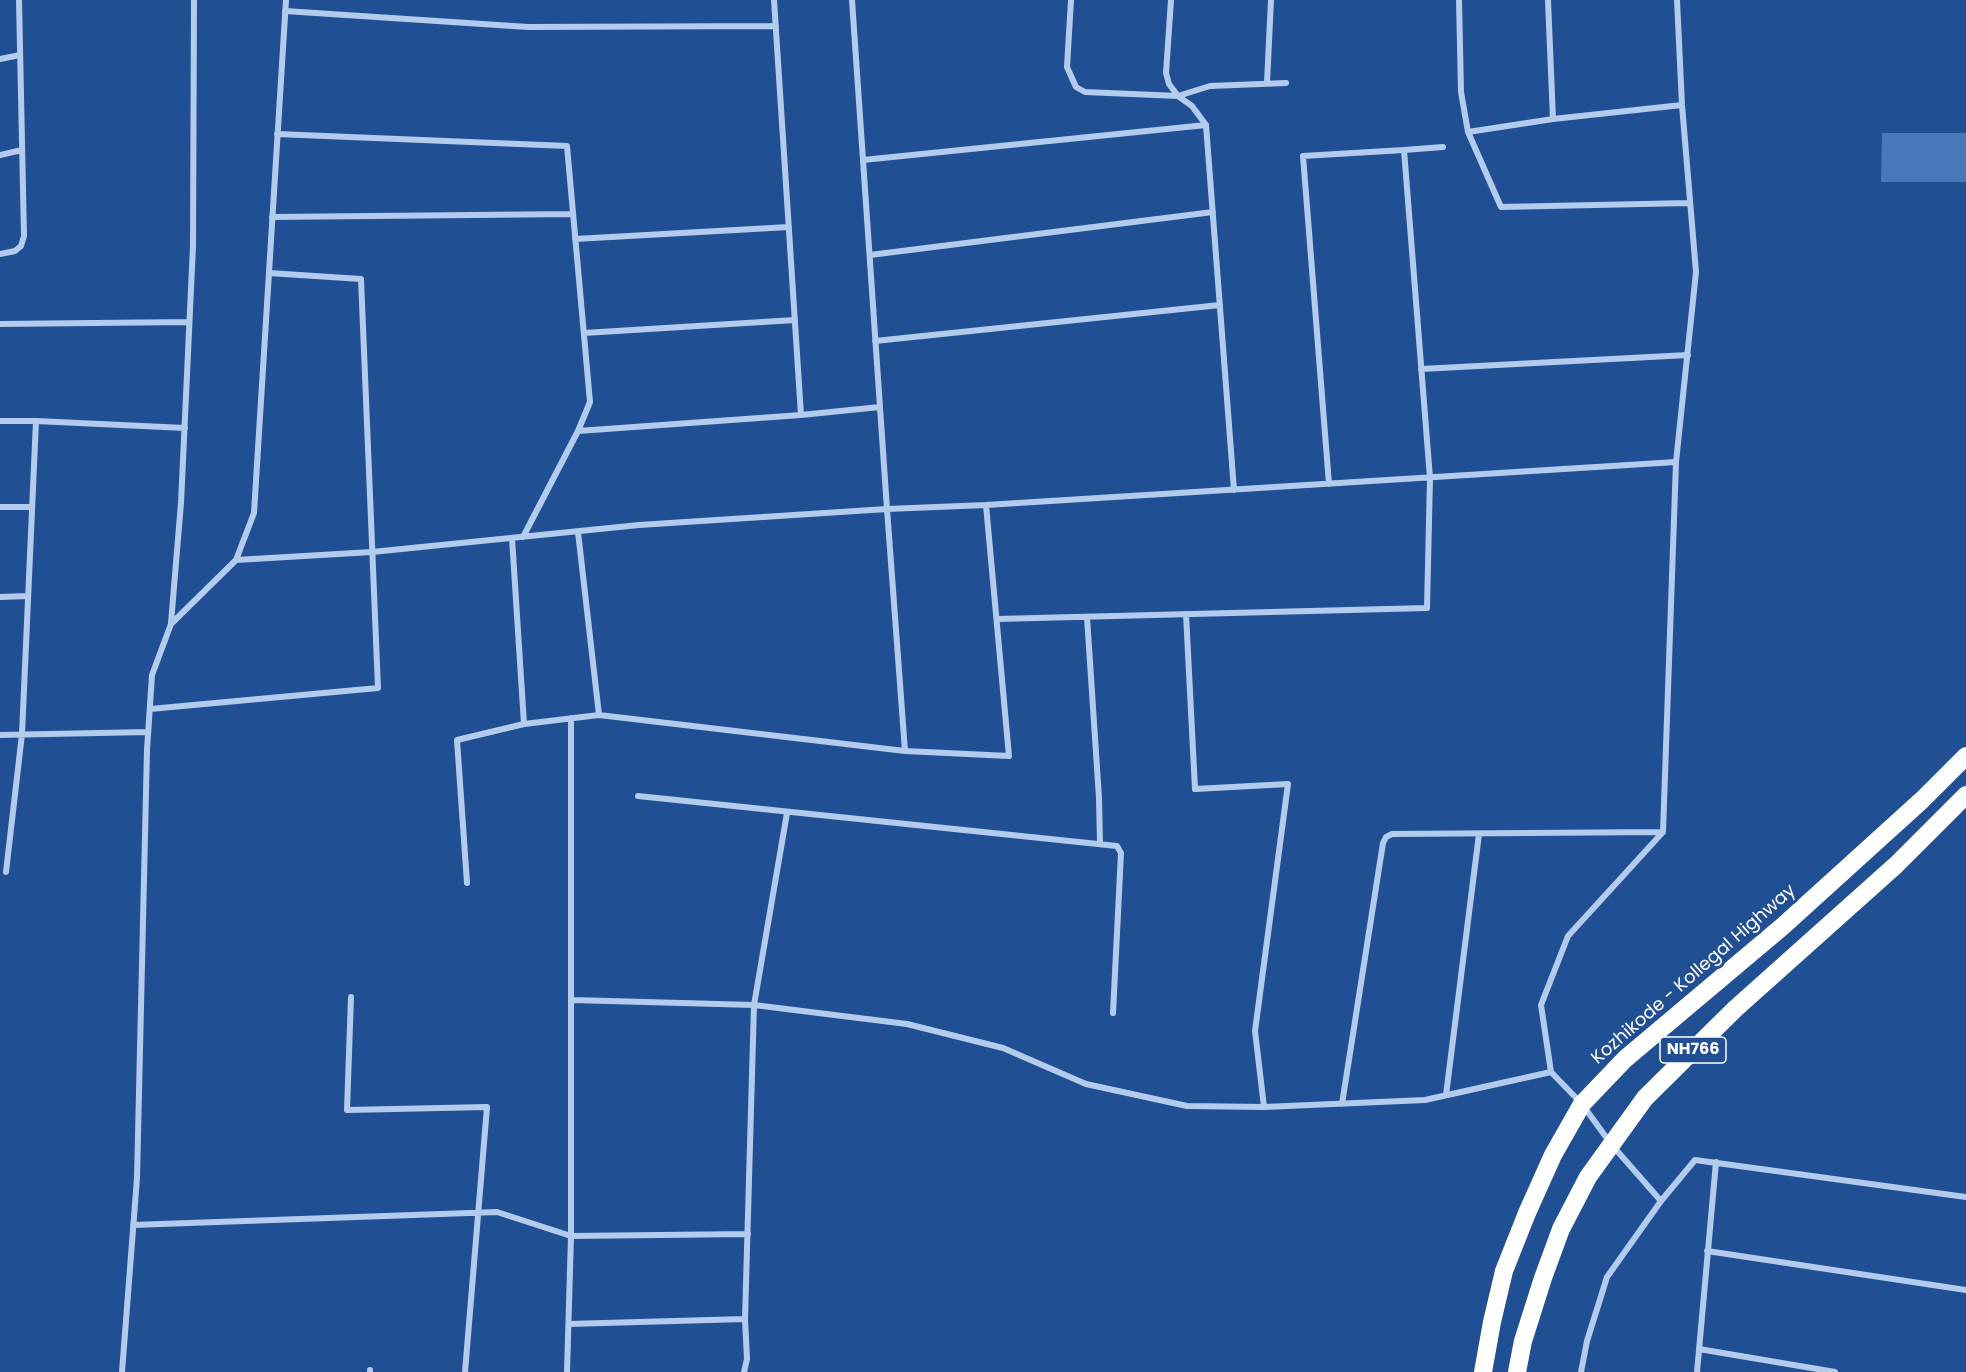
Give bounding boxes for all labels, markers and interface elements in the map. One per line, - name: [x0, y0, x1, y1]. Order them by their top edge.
- street label: Kozhikode - Kollegal Highway: [1587, 880, 1801, 1070]
- road number: NH766: [1660, 1037, 1726, 1063]

